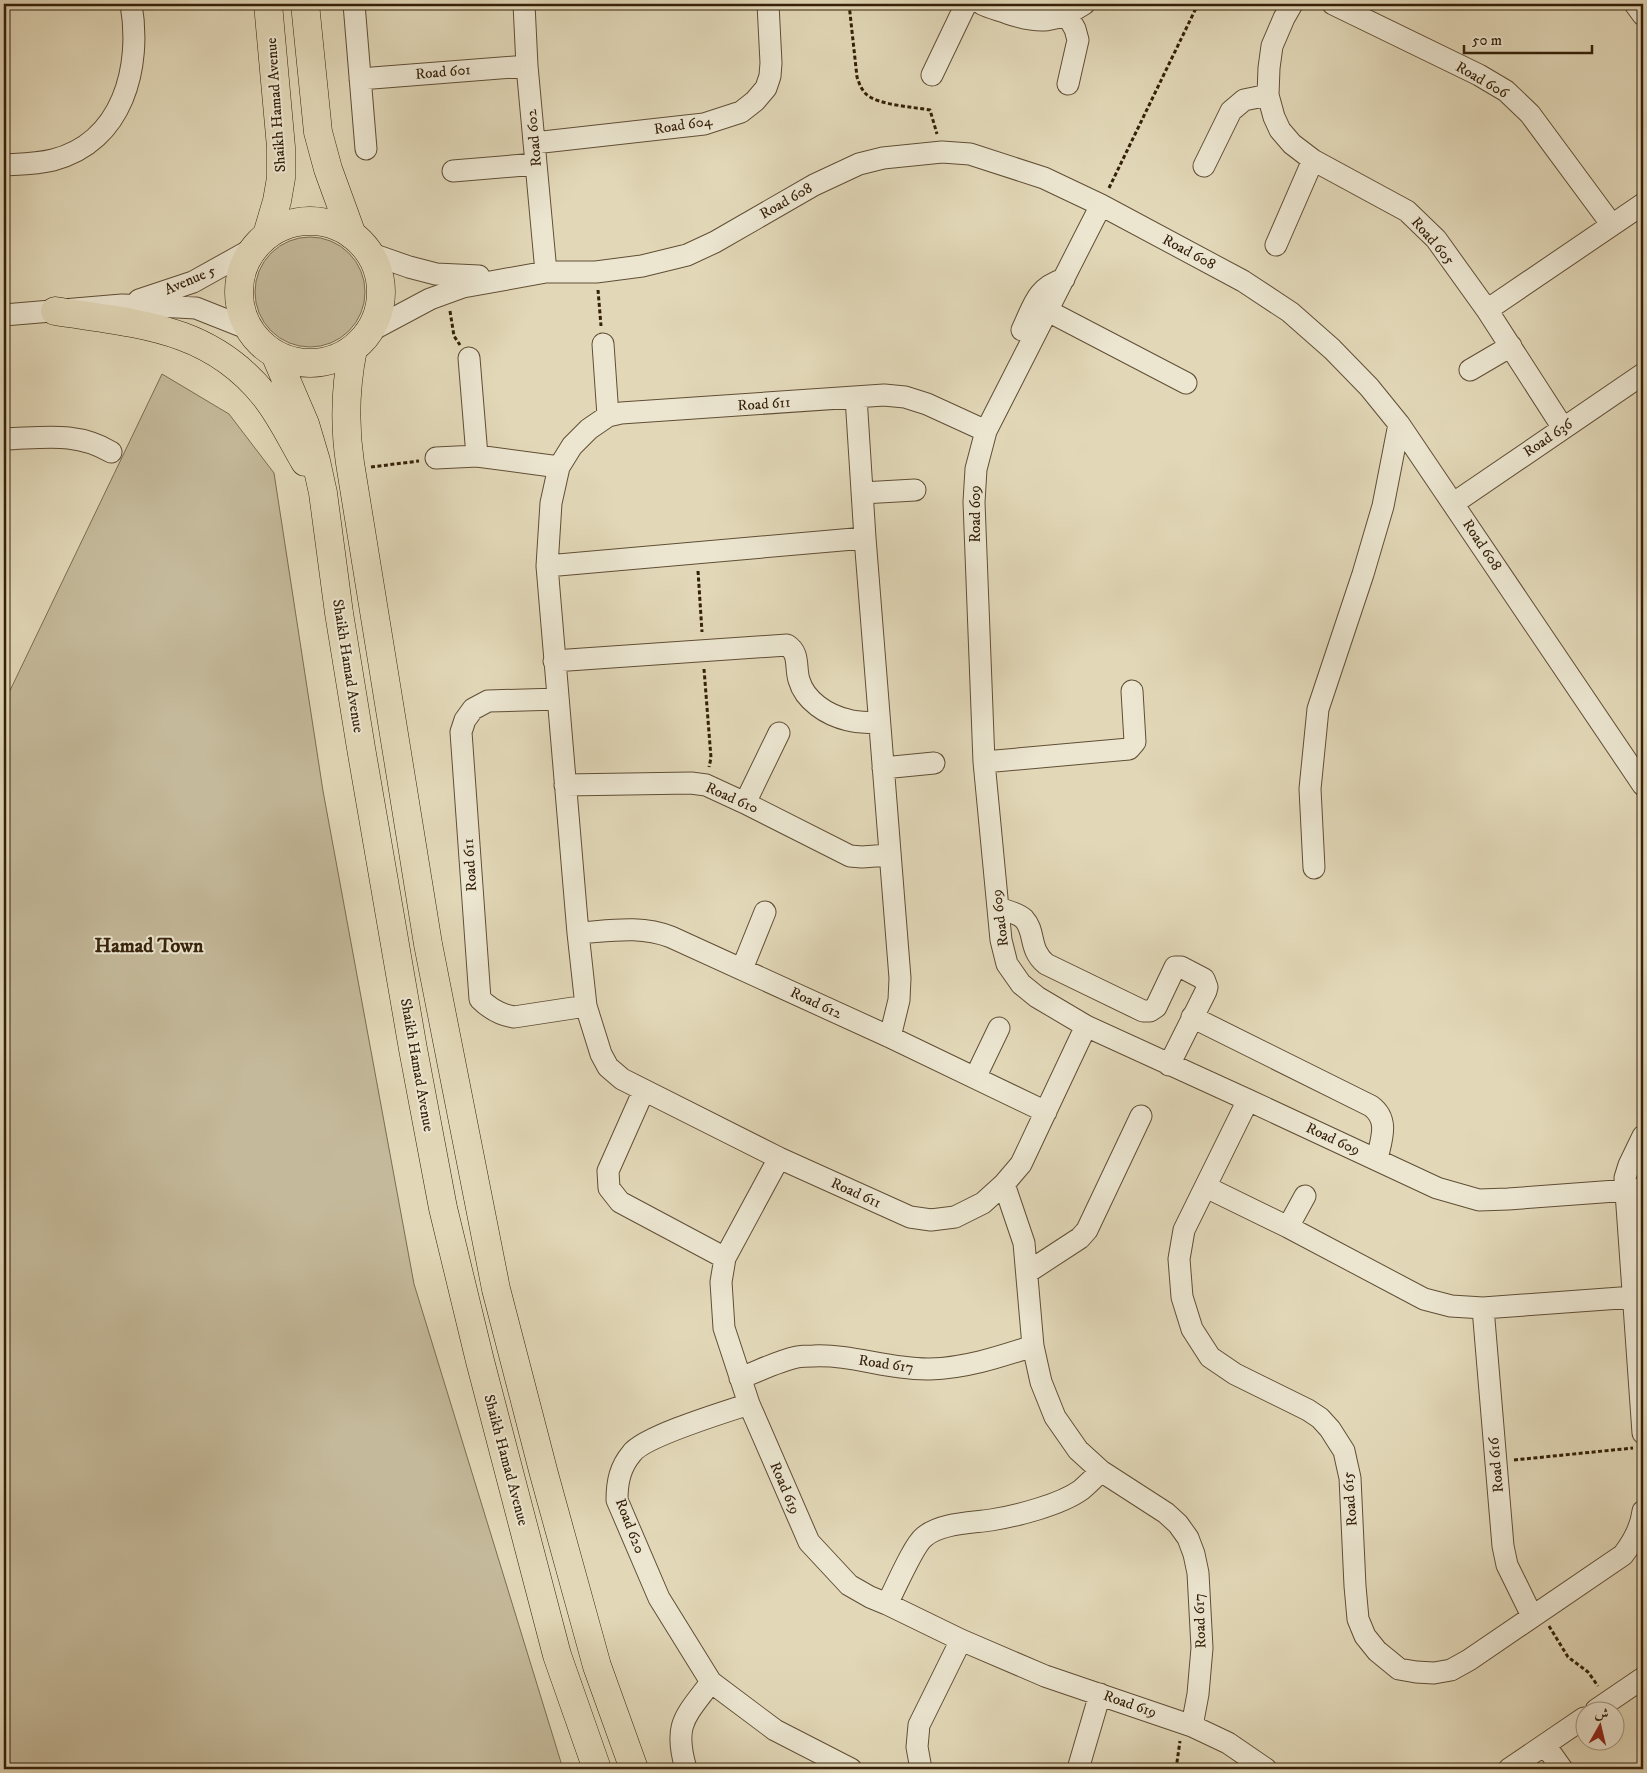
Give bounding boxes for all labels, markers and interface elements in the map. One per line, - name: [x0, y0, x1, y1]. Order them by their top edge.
- scale bar: [1464, 22, 1592, 54]
- text: 50 m: [1472, 31, 1502, 50]
- street label: Shaikh Hamad Avenue: [262, 37, 290, 173]
- street label: Road 606: [1452, 57, 1513, 103]
- street label: Road 601: [414, 60, 472, 84]
- street label: Road 602: [522, 108, 546, 167]
- street label: Road 604: [653, 111, 714, 139]
- street label: Road 608: [756, 178, 816, 224]
- street label: Road 605: [1407, 213, 1459, 269]
- street label: Road 608: [1159, 230, 1219, 274]
- street label: Avenue 5: [161, 261, 219, 299]
- street label: Road 611: [737, 393, 791, 415]
- street label: Road 636: [1520, 414, 1577, 461]
- street label: Road 609: [966, 485, 985, 543]
- street label: Road 608: [1458, 516, 1506, 574]
- street label: Shaikh Hamad Avenue: [328, 598, 368, 734]
- street label: Road 610: [703, 778, 761, 818]
- street label: Road 611: [459, 838, 481, 892]
- street label: Road 609: [987, 888, 1013, 948]
- district label: Hamad Town: [94, 934, 204, 959]
- street label: Road 612: [787, 983, 845, 1023]
- street label: Shaikh Hamad Avenue: [396, 997, 438, 1133]
- street label: Road 609: [1303, 1118, 1363, 1160]
- street label: Road 611: [828, 1174, 884, 1212]
- street label: Road 617: [857, 1351, 915, 1377]
- street label: Shaikh Hamad Avenue: [479, 1392, 533, 1528]
- street label: Road 616: [1484, 1435, 1508, 1493]
- street label: Road 619: [766, 1459, 804, 1517]
- street label: Road 615: [1338, 1470, 1362, 1527]
- street label: Road 620: [611, 1496, 649, 1556]
- street label: Road 617: [1190, 1593, 1210, 1649]
- street label: Road 619: [1101, 1686, 1159, 1722]
- north arrow: [1574, 1700, 1624, 1750]
- text: ش: [1594, 1704, 1610, 1724]

